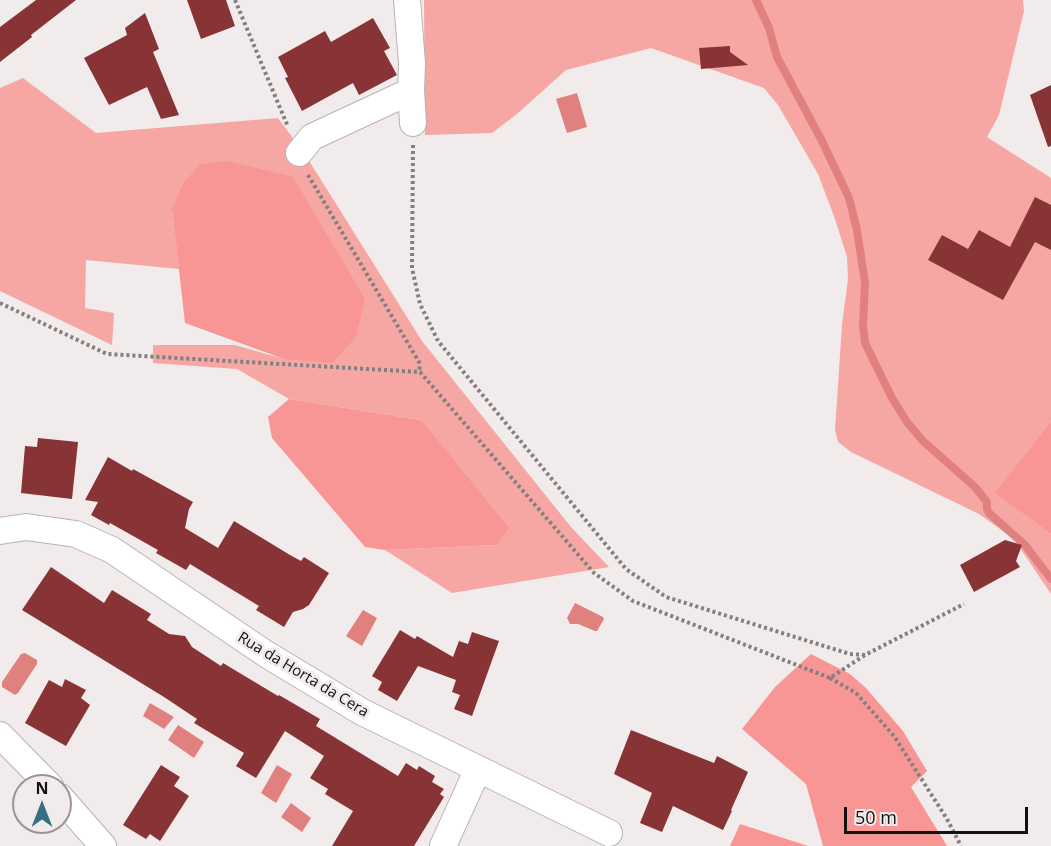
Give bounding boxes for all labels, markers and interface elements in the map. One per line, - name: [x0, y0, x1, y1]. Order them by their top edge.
- street label: Rua da Horta da Cera: [234, 629, 372, 721]
- north arrow: [12, 774, 72, 834]
- text: N: [35, 777, 49, 799]
- scale bar: [847, 795, 1032, 833]
- text: 50 m: [855, 805, 897, 829]

